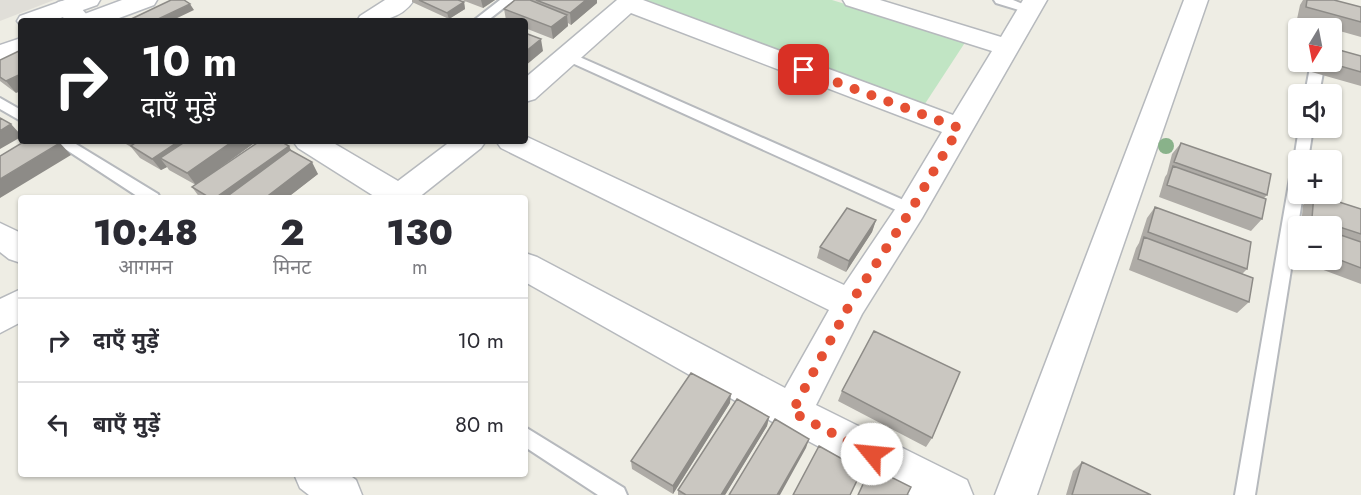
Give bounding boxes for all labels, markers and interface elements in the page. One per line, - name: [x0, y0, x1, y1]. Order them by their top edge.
- north arrow: [1288, 18, 1342, 72]
- map controls: [1288, 18, 1342, 270]
- text: 10 m: [141, 31, 237, 92]
- icon: right: [42, 42, 120, 120]
- pin: [778, 44, 829, 95]
- icon: arrive: [787, 53, 820, 86]
- button: sound: [1288, 84, 1342, 138]
- text: दाएँ मुड़ें: [141, 87, 216, 126]
- button: +: [1288, 150, 1342, 204]
- text: 10:48: [93, 206, 198, 258]
- text: 2: [280, 206, 305, 258]
- text: 130: [386, 206, 453, 258]
- button: −: [1288, 216, 1342, 270]
- text: आगमन: [118, 253, 173, 282]
- text: मिनट: [273, 253, 311, 282]
- text: m: [412, 253, 427, 282]
- icon: right: [42, 324, 75, 357]
- text: दाएँ मुड़ें: [93, 324, 159, 356]
- text: 10 m: [457, 324, 504, 356]
- icon: left: [42, 408, 75, 441]
- text: बाएँ मुड़ें: [93, 408, 160, 440]
- text: 80 m: [455, 408, 504, 440]
- position arrow: [840, 422, 904, 486]

